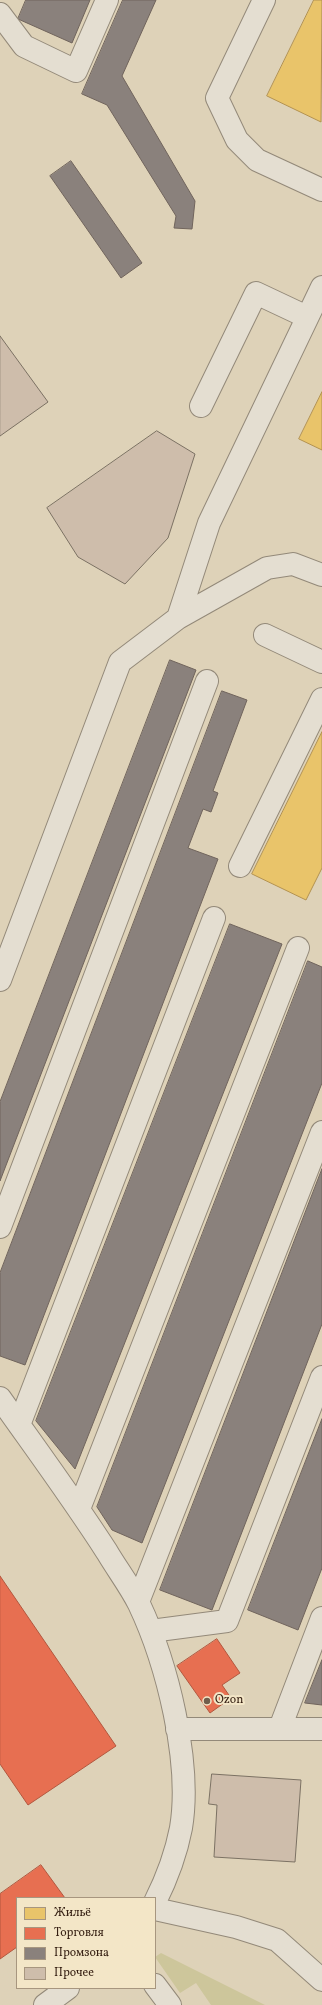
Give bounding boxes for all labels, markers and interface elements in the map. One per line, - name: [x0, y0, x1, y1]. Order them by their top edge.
- place label: Ozon: [215, 1694, 243, 1708]
- marker: Ozon: [202, 1696, 212, 1706]
- legend: [16, 1897, 156, 1989]
- text: Жильё: [54, 1905, 91, 1921]
- text: Торговля: [54, 1925, 104, 1941]
- text: Промзона: [54, 1945, 109, 1961]
- text: Прочее: [54, 1965, 94, 1981]

